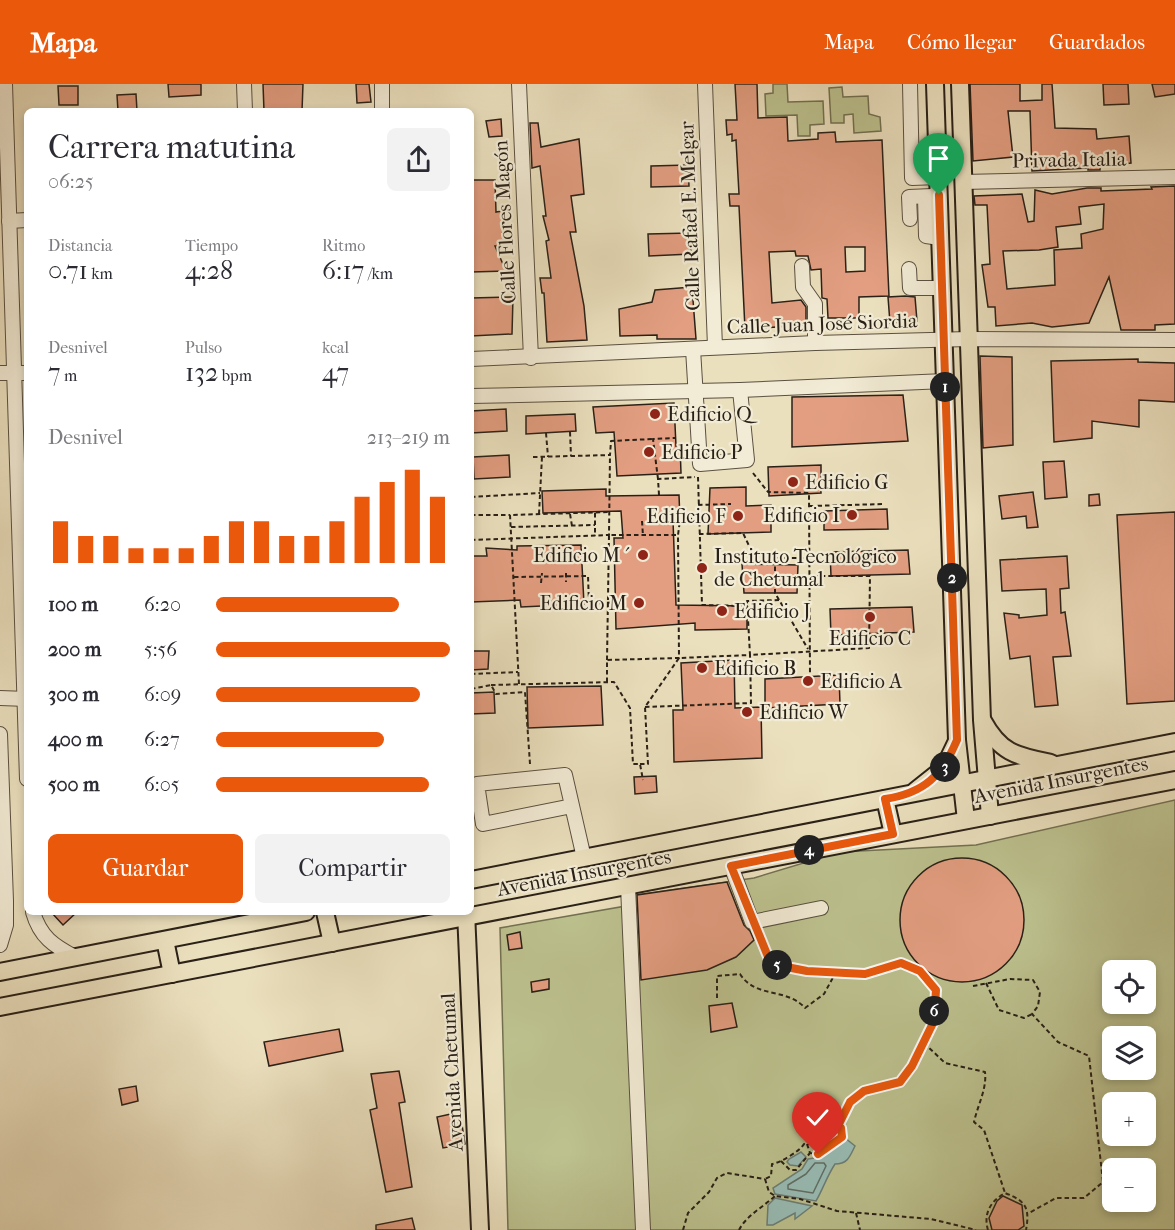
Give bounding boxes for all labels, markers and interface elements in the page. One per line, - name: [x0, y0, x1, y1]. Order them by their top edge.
- text: Mapa: [30, 26, 97, 59]
- text: Mapa: [824, 30, 874, 54]
- text: Cómo llegar: [907, 30, 1016, 54]
- text: Guardados: [1049, 30, 1145, 54]
- street label: Calle Rafaél E. Melgar: [675, 120, 705, 311]
- text: Carrera matutina: [48, 128, 295, 167]
- button: share: [387, 128, 450, 191]
- pin: [913, 133, 964, 195]
- street label: Calle Flores Magón: [489, 139, 521, 304]
- icon: arrive: [922, 142, 955, 175]
- street label: Privada Italia: [1012, 147, 1127, 172]
- text: 06:25: [48, 170, 94, 193]
- text: Distancia: [48, 236, 112, 255]
- text: Tiempo: [185, 236, 238, 255]
- text: Ritmo: [322, 236, 365, 255]
- text: 0.71: [48, 255, 88, 286]
- text: 4:28: [185, 255, 233, 286]
- text: 6:17: [322, 255, 364, 286]
- text: km: [88, 264, 113, 283]
- text: /km: [364, 264, 393, 283]
- street label: Calle Juan José Siordia: [726, 309, 918, 339]
- text: Desnivel: [48, 338, 108, 357]
- text: Pulso: [185, 338, 222, 357]
- text: kcal: [322, 338, 349, 357]
- text: 7: [48, 357, 61, 388]
- text: 132: [185, 357, 218, 388]
- text: 47: [322, 357, 349, 388]
- text: m: [61, 366, 77, 385]
- text: bpm: [218, 366, 252, 385]
- pin: 1: [930, 372, 960, 402]
- text: 1: [942, 377, 948, 396]
- place label: Edificio Q: [667, 403, 758, 426]
- marker: Edificio Q: [648, 407, 662, 421]
- text: Desnivel: [48, 426, 123, 449]
- text: 213–219 m: [367, 426, 450, 449]
- place label: Edificio P: [661, 441, 742, 464]
- marker: Edificio P: [642, 445, 656, 459]
- place label: Edificio G: [805, 471, 888, 494]
- marker: Edificio G: [786, 475, 800, 489]
- place label: Edificio I: [763, 504, 840, 527]
- place label: Edificio F: [646, 505, 726, 528]
- marker: Edificio I: [845, 508, 859, 522]
- marker: Edificio F: [731, 509, 745, 523]
- place label: Edificio M´: [533, 544, 631, 567]
- place label: Instituto Tecnológico de Chetumal: [714, 545, 897, 591]
- marker: Edificio M´: [636, 548, 650, 562]
- marker: Instituto Tecnológico de Chetumal: [695, 561, 709, 575]
- pin: 2: [937, 563, 967, 593]
- text: 2: [948, 568, 956, 587]
- place label: Edificio M: [540, 592, 627, 615]
- text: 100 m: [48, 593, 98, 616]
- text: 6:20: [144, 593, 181, 616]
- marker: Edificio M: [632, 596, 646, 610]
- place label: Edificio J: [734, 600, 811, 623]
- marker: Edificio J: [715, 604, 729, 618]
- marker: Edificio C: [863, 610, 877, 624]
- place label: Edificio C: [829, 627, 911, 650]
- text: 200 m: [48, 638, 101, 661]
- text: 5:56: [144, 638, 177, 661]
- place label: Edificio B: [714, 657, 796, 680]
- marker: Edificio B: [695, 661, 709, 675]
- place label: Edificio A: [820, 670, 903, 693]
- marker: Edificio A: [801, 674, 815, 688]
- text: 300 m: [48, 683, 99, 706]
- text: 6:09: [144, 683, 181, 706]
- place label: Edificio W: [759, 701, 849, 724]
- marker: Edificio W: [740, 705, 754, 719]
- text: 400 m: [48, 728, 103, 751]
- text: 6:27: [144, 728, 180, 751]
- pin: 3: [930, 752, 960, 782]
- street label: Avenida Insurgentes: [971, 752, 1150, 808]
- text: 3: [942, 757, 948, 776]
- text: 500 m: [48, 773, 100, 796]
- text: 6:05: [144, 773, 179, 796]
- button: Guardar: [48, 834, 243, 903]
- button: Compartir: [255, 834, 450, 903]
- pin: 4: [794, 835, 824, 865]
- text: 4: [804, 840, 814, 859]
- street label: Avenida Insurgentes: [494, 845, 673, 901]
- pin: 5: [762, 950, 792, 980]
- text: 5: [774, 955, 780, 974]
- map controls: [1102, 960, 1156, 1212]
- button: locate: [1102, 960, 1156, 1014]
- street label: Avenida Chetumal: [436, 992, 468, 1153]
- pin: 6: [919, 996, 949, 1026]
- text: 6: [930, 1001, 938, 1020]
- button: layers: [1102, 1026, 1156, 1080]
- pin: [792, 1092, 843, 1154]
- button: +: [1102, 1092, 1156, 1146]
- icon: check: [801, 1101, 834, 1134]
- button: −: [1102, 1158, 1156, 1212]

